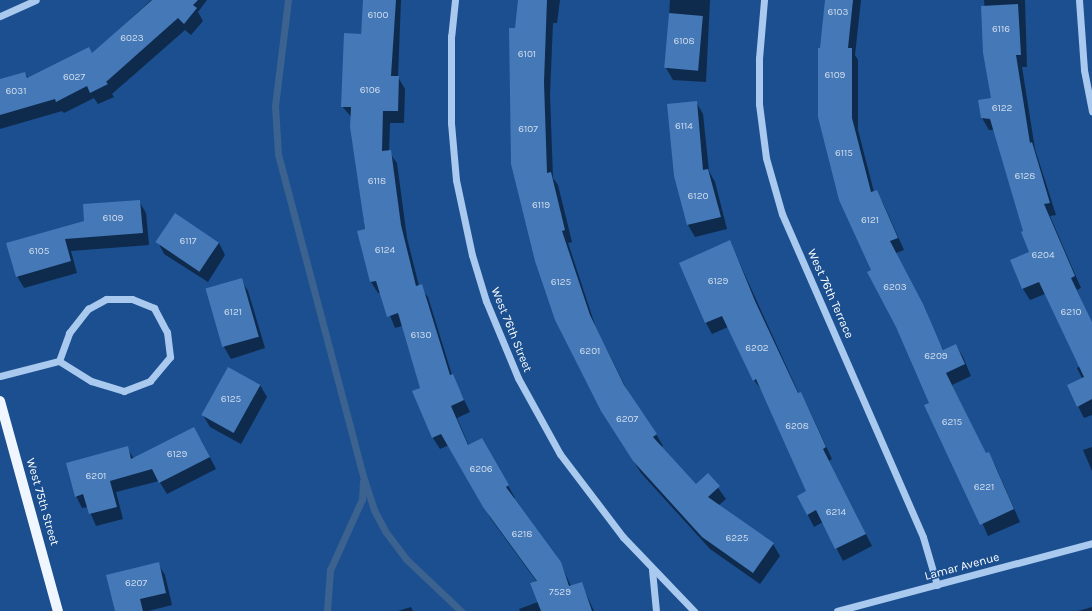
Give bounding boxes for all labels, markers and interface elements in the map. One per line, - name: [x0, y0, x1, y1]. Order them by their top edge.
- house number: 6103: [828, 7, 848, 19]
- house number: 6100: [368, 10, 388, 22]
- house number: 6116: [992, 24, 1010, 36]
- house number: 6023: [120, 33, 144, 45]
- house number: 6108: [673, 36, 695, 48]
- house number: 6101: [518, 49, 536, 61]
- house number: 6109: [825, 70, 845, 82]
- house number: 6027: [63, 72, 85, 84]
- house number: 6106: [360, 85, 380, 97]
- house number: 6031: [6, 86, 26, 98]
- house number: 6122: [992, 103, 1012, 115]
- house number: 6114: [675, 121, 693, 133]
- house number: 6107: [518, 124, 538, 136]
- house number: 6115: [835, 148, 853, 160]
- house number: 6128: [1015, 171, 1035, 183]
- house number: 6118: [368, 176, 386, 188]
- house number: 6120: [688, 191, 708, 203]
- house number: 6119: [532, 200, 550, 212]
- house number: 6109: [103, 213, 123, 225]
- house number: 6121: [861, 215, 879, 227]
- house number: 6117: [179, 236, 197, 248]
- house number: 6124: [375, 245, 395, 257]
- house number: 6105: [29, 246, 49, 258]
- street label: West 76th Terrace: [804, 247, 856, 341]
- house number: 6204: [1031, 250, 1055, 262]
- house number: 6129: [708, 276, 728, 288]
- house number: 6125: [551, 277, 571, 289]
- house number: 6203: [883, 282, 907, 294]
- street label: West 76th Street: [487, 285, 535, 375]
- house number: 6121: [224, 307, 242, 319]
- house number: 6210: [1061, 307, 1081, 319]
- house number: 6130: [411, 330, 431, 342]
- house number: 6202: [745, 343, 769, 355]
- house number: 6201: [580, 346, 600, 358]
- house number: 6209: [924, 351, 948, 363]
- house number: 6125: [221, 394, 241, 406]
- house number: 6207: [616, 414, 638, 426]
- house number: 6215: [942, 417, 962, 429]
- house number: 6208: [785, 421, 809, 433]
- house number: 6129: [167, 449, 187, 461]
- street label: West 75th Street: [23, 457, 61, 547]
- house number: 6206: [469, 464, 493, 476]
- house number: 6201: [86, 471, 106, 483]
- house number: 6221: [974, 482, 994, 494]
- house number: 6214: [826, 507, 846, 519]
- house number: 6218: [512, 529, 532, 541]
- house number: 6225: [726, 533, 748, 545]
- street label: Lamar Avenue: [923, 550, 1001, 584]
- house number: 6207: [125, 578, 147, 590]
- house number: 7529: [549, 587, 571, 599]

